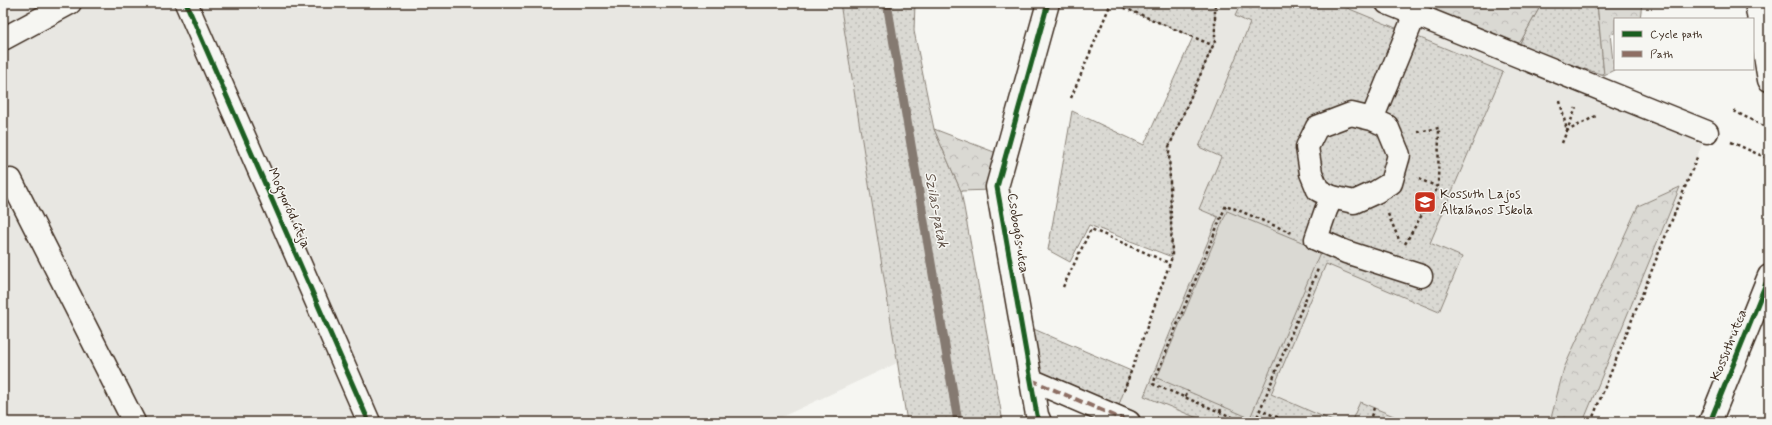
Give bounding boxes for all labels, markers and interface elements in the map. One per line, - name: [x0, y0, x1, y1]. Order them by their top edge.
- legend: [1614, 18, 1754, 70]
- text: Cycle path: [1650, 27, 1702, 43]
- text: Path: [1650, 47, 1673, 63]
- street label: Mogyoród útja: [261, 165, 315, 252]
- water label: Szilas-patak: [919, 170, 953, 250]
- place label: Kossuth Lajos Általános Iskola: [1440, 185, 1533, 219]
- school or university icon: Kossuth Lajos Általános Iskola: [1412, 189, 1438, 215]
- street label: Csobogós utca: [1003, 192, 1033, 275]
- street label: Kossuth utca: [1706, 306, 1752, 384]

